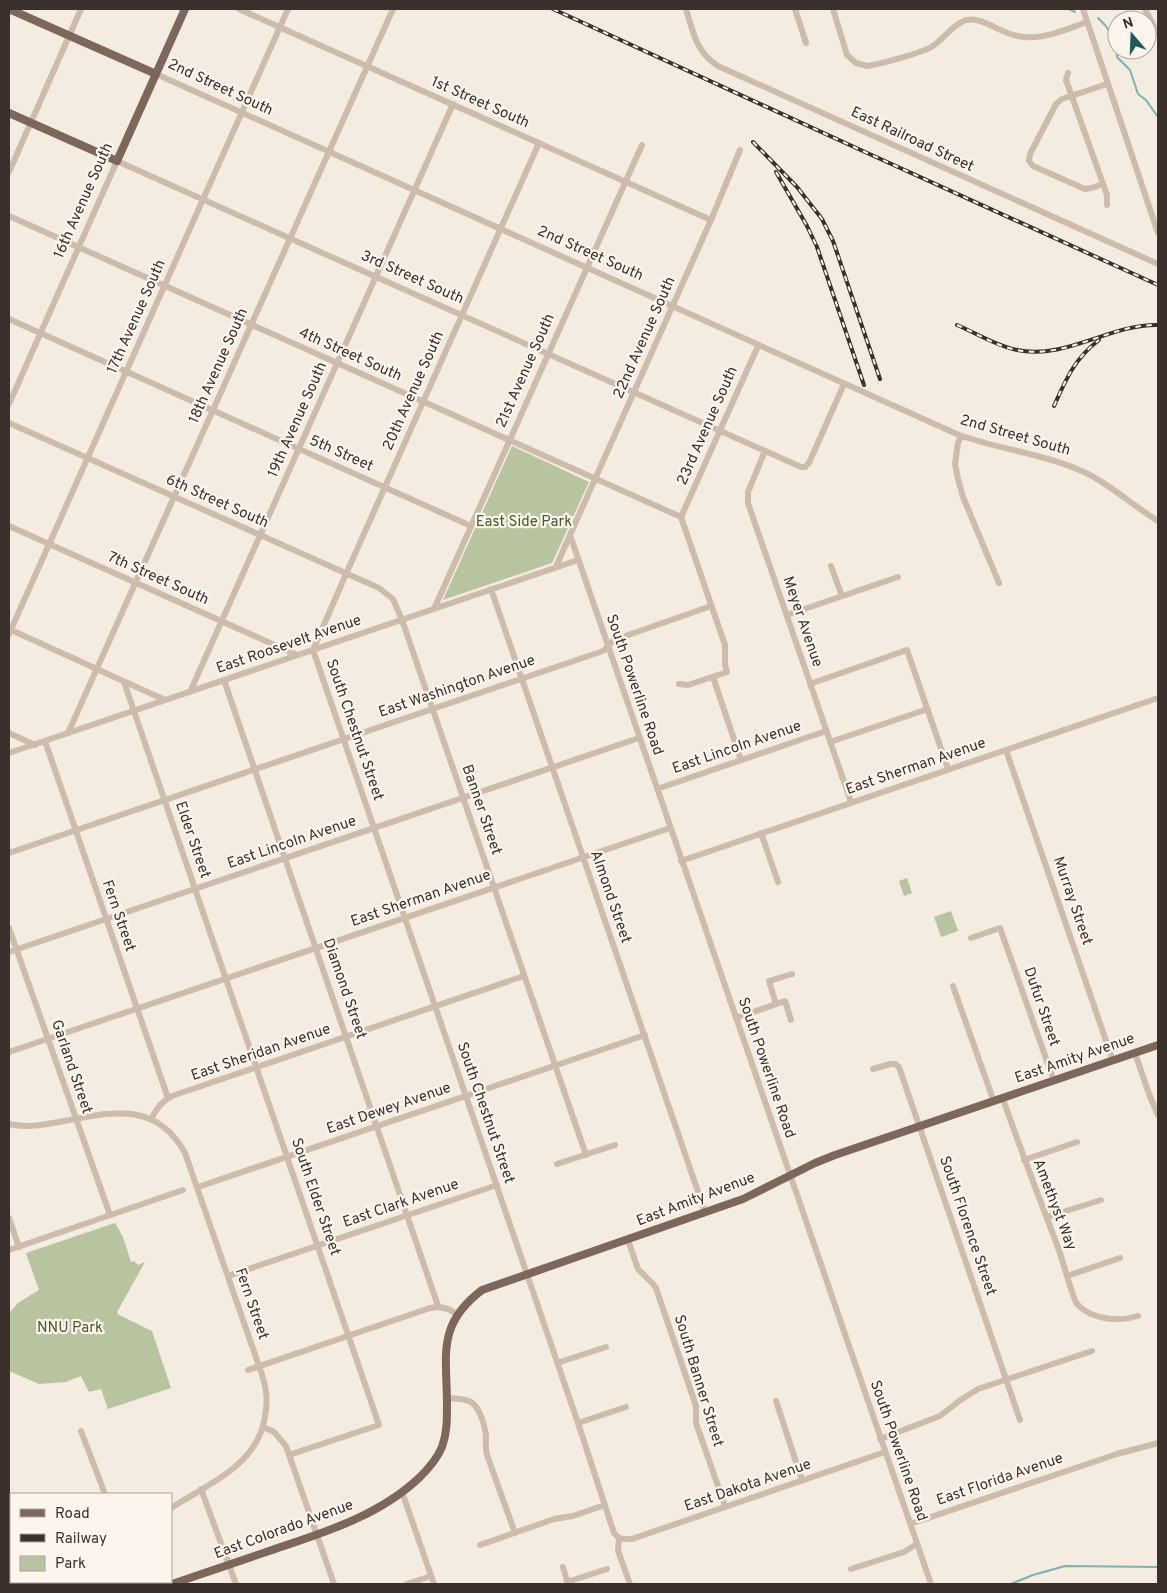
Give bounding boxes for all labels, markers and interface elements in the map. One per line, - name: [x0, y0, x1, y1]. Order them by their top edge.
- north arrow: [1107, 10, 1157, 60]
- text: N: [1121, 14, 1136, 34]
- street label: 2nd Street South: [164, 55, 276, 121]
- street label: 1st Street South: [428, 73, 532, 133]
- street label: East Railroad Street: [847, 103, 977, 177]
- street label: 16th Avenue South: [50, 140, 118, 262]
- street label: 2nd Street South: [534, 222, 646, 286]
- street label: 3rd Street South: [358, 247, 466, 309]
- street label: 17th Avenue South: [103, 257, 171, 377]
- street label: 22nd Avenue South: [610, 274, 680, 402]
- street label: 18th Avenue South: [185, 305, 253, 427]
- street label: 21st Avenue South: [492, 311, 560, 431]
- street label: 4th Street South: [296, 324, 404, 386]
- street label: 20th Avenue South: [379, 328, 449, 454]
- street label: 19th Avenue South: [264, 359, 332, 481]
- street label: 23rd Avenue South: [673, 364, 743, 488]
- street label: 2nd Street South: [958, 411, 1072, 461]
- street label: 5th Street: [306, 432, 376, 476]
- street label: 6th Street South: [163, 471, 271, 533]
- park label: East Side Park: [476, 513, 572, 532]
- street label: 7th Street South: [104, 548, 212, 610]
- street label: Meyer Avenue: [778, 574, 826, 670]
- street label: East Roosevelt Avenue: [214, 611, 364, 679]
- street label: South Powerline Road: [601, 612, 667, 758]
- street label: East Washington Avenue: [376, 651, 538, 723]
- street label: South Chestnut Street: [321, 657, 387, 803]
- street label: East Lincoln Avenue: [670, 717, 804, 779]
- street label: East Sherman Avenue: [843, 734, 989, 800]
- street label: Banner Street: [457, 762, 505, 858]
- street label: Elder Street: [170, 799, 214, 881]
- street label: East Lincoln Avenue: [225, 812, 359, 874]
- street label: Almond Street: [585, 848, 635, 946]
- street label: Murray Street: [1048, 854, 1096, 948]
- street label: East Sherman Avenue: [348, 866, 494, 932]
- street label: Fern Street: [97, 878, 139, 954]
- street label: Diamond Street: [318, 936, 370, 1042]
- street label: Dufur Street: [1019, 965, 1063, 1049]
- street label: South Powerline Road: [733, 995, 799, 1141]
- street label: Garland Street: [46, 1018, 96, 1116]
- street label: East Sheridan Avenue: [189, 1020, 333, 1086]
- street label: East Amity Avenue: [1013, 1030, 1137, 1088]
- street label: South Chestnut Street: [452, 1040, 518, 1186]
- street label: East Dewey Avenue: [324, 1079, 454, 1139]
- street label: South Elder Street: [286, 1136, 344, 1258]
- street label: South Florence Street: [934, 1154, 1000, 1298]
- street label: Amethyst Way: [1028, 1157, 1080, 1253]
- street label: East Amity Avenue: [634, 1169, 758, 1231]
- street label: East Clark Avenue: [341, 1175, 461, 1233]
- street label: Fern Street: [230, 1266, 272, 1342]
- street label: South Banner Street: [669, 1313, 727, 1449]
- park label: NNU Park: [37, 1319, 103, 1338]
- street label: South Powerline Road: [865, 1378, 931, 1524]
- street label: East Florida Avenue: [934, 1449, 1066, 1511]
- street label: East Dakota Avenue: [682, 1455, 814, 1517]
- legend: [10, 1493, 172, 1583]
- street label: East Colorado Avenue: [212, 1496, 356, 1564]
- text: Road: [55, 1505, 90, 1524]
- text: Railway: [55, 1530, 107, 1549]
- text: Park: [55, 1555, 86, 1574]

